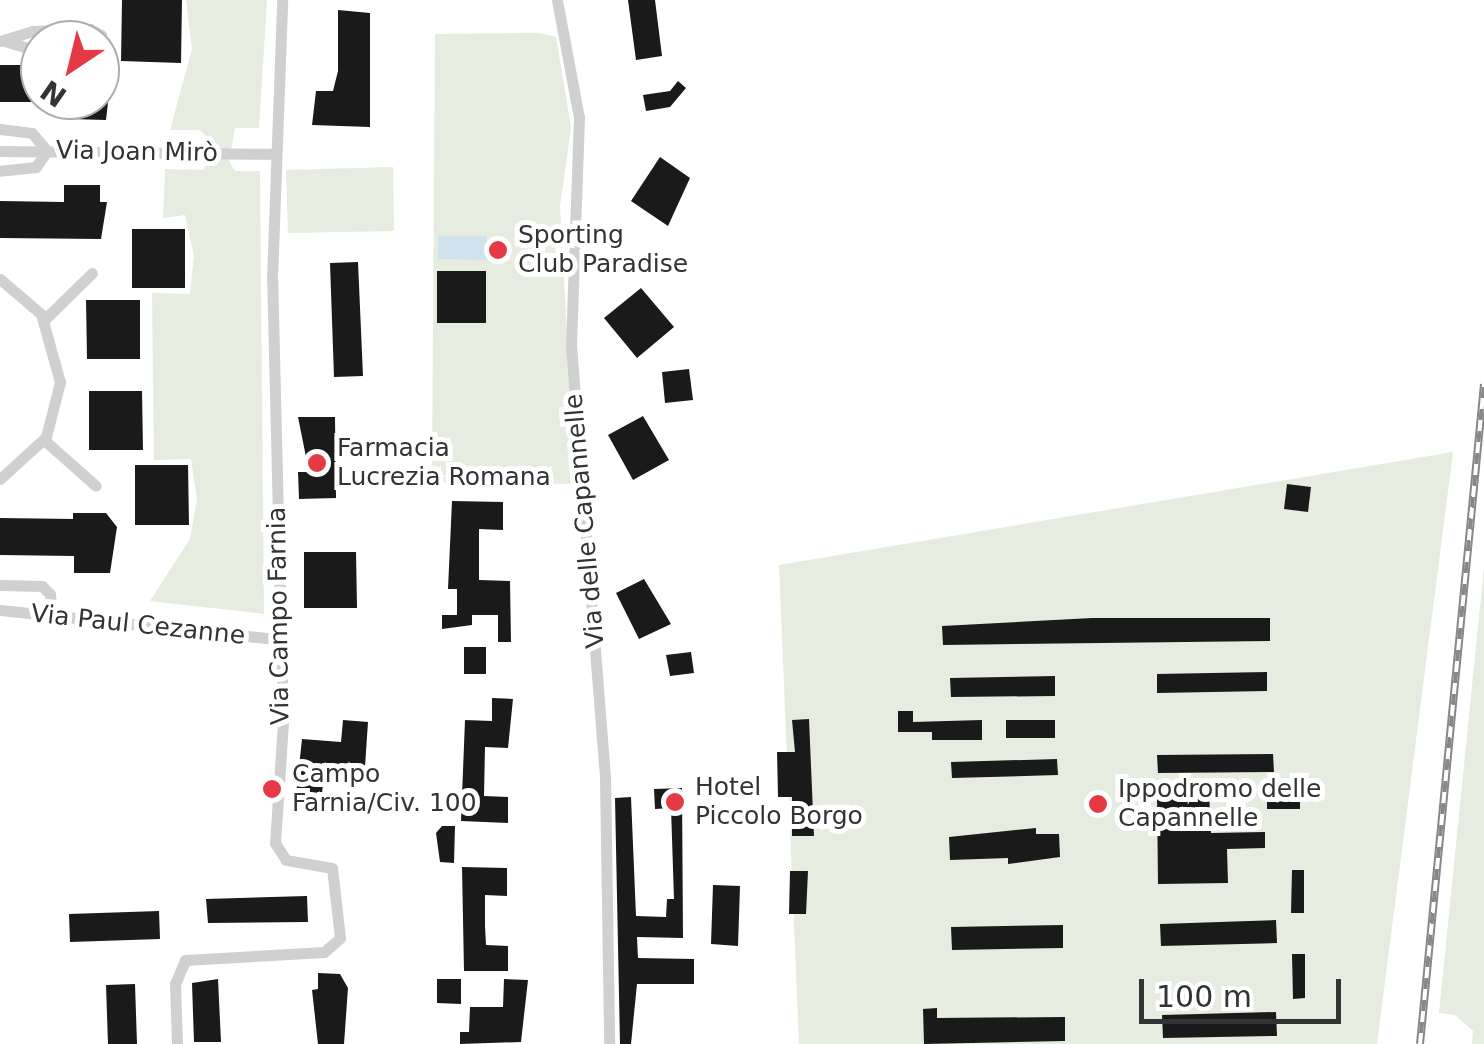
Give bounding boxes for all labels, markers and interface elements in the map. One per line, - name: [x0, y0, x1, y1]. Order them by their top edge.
- north arrow: [20, 20, 120, 120]
- text: N: [35, 73, 73, 114]
- street label: Via Joan Mirò: [56, 136, 218, 168]
- place label: Sporting Club Paradise: [518, 221, 688, 280]
- marker: Sporting Club Paradise: [487, 239, 509, 261]
- street label: Via delle Capannelle: [559, 392, 611, 650]
- place label: Farmacia Lucrezia Romana: [337, 434, 551, 493]
- marker: Farmacia Lucrezia Romana: [306, 452, 328, 474]
- street label: Via Campo Farnia: [262, 507, 296, 725]
- street label: Via Paul Cezanne: [29, 599, 247, 651]
- place label: Campo Farnia/Civ. 100: [292, 760, 477, 819]
- place label: Hotel Piccolo Borgo: [695, 773, 863, 832]
- place label: Ippodromo delle Capannelle: [1118, 775, 1321, 834]
- marker: Campo Farnia/Civ. 100: [261, 778, 283, 800]
- marker: Hotel Piccolo Borgo: [664, 791, 686, 813]
- marker: Ippodromo delle Capannelle: [1087, 793, 1109, 815]
- scale bar: [1144, 959, 1346, 1021]
- text: 100 m: [1156, 979, 1252, 1014]

